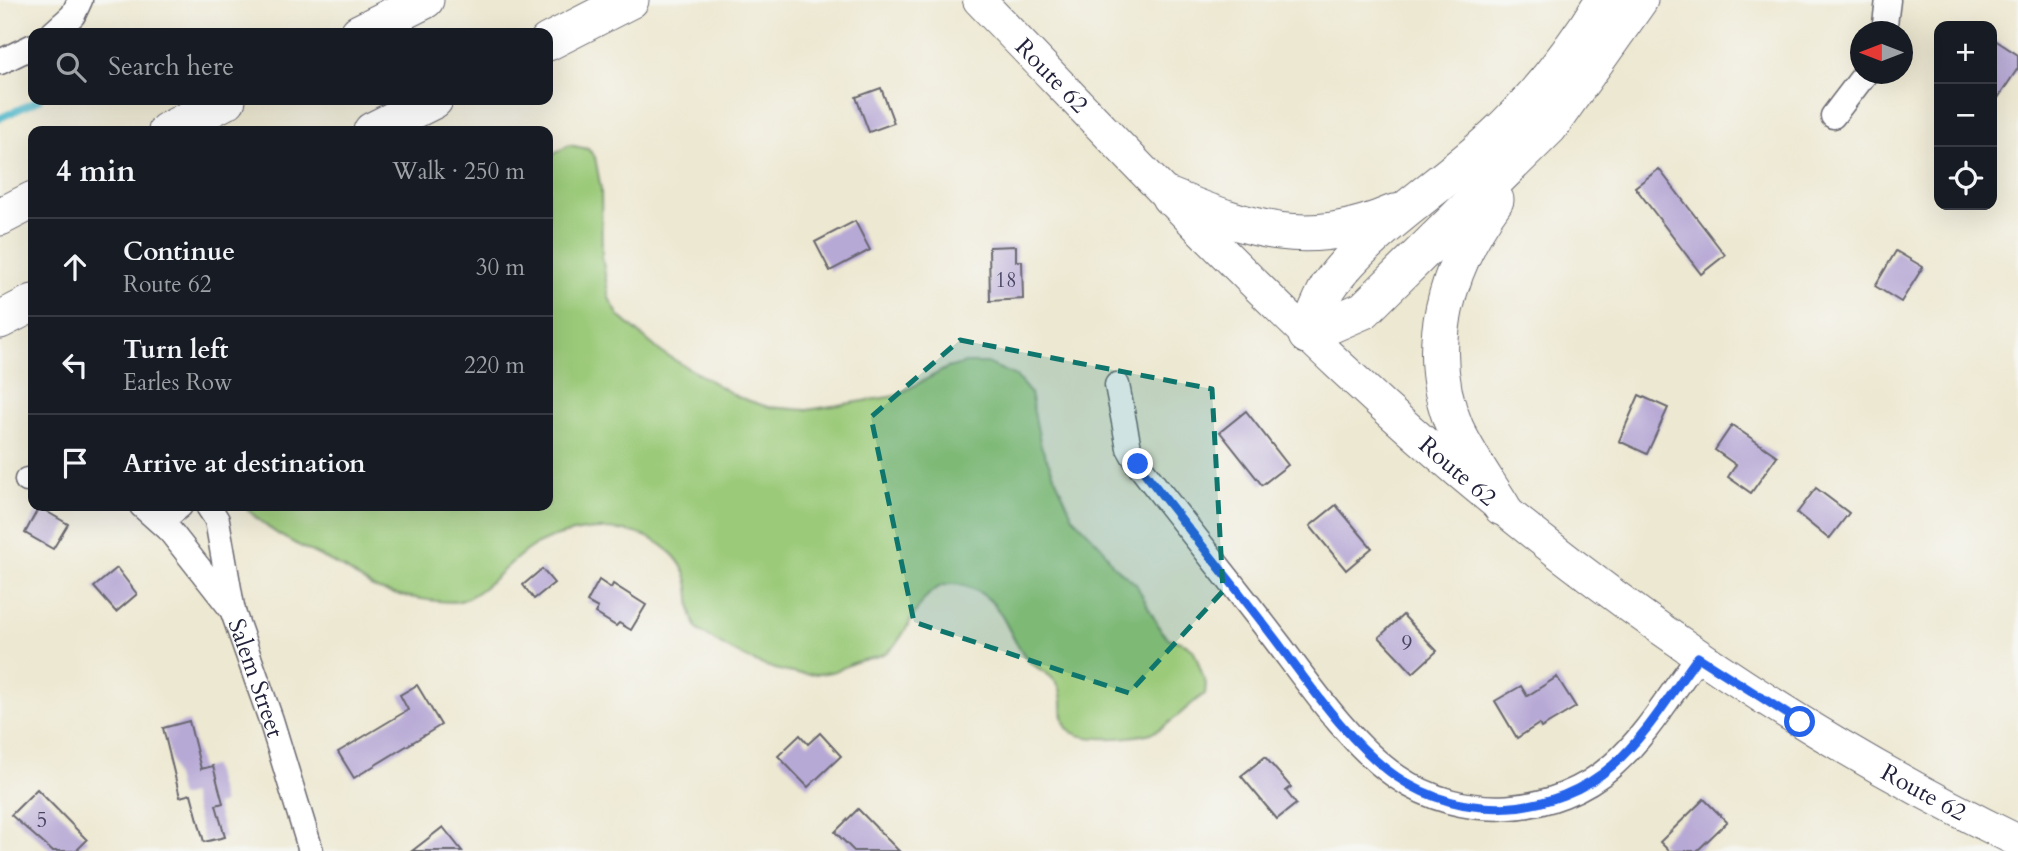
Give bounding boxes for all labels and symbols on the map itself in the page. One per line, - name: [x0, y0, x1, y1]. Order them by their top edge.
- north arrow: [1850, 21, 1913, 84]
- street label: Route 62: [1008, 31, 1096, 120]
- house number: 18: [995, 266, 1017, 295]
- street label: Route 62: [1412, 429, 1504, 514]
- route end: [1122, 448, 1153, 479]
- street label: Salem Street: [220, 614, 292, 742]
- house number: 9: [1402, 629, 1413, 658]
- route start: [1784, 706, 1815, 737]
- street label: Route 62: [1875, 756, 1972, 829]
- house number: 5: [37, 806, 47, 835]

